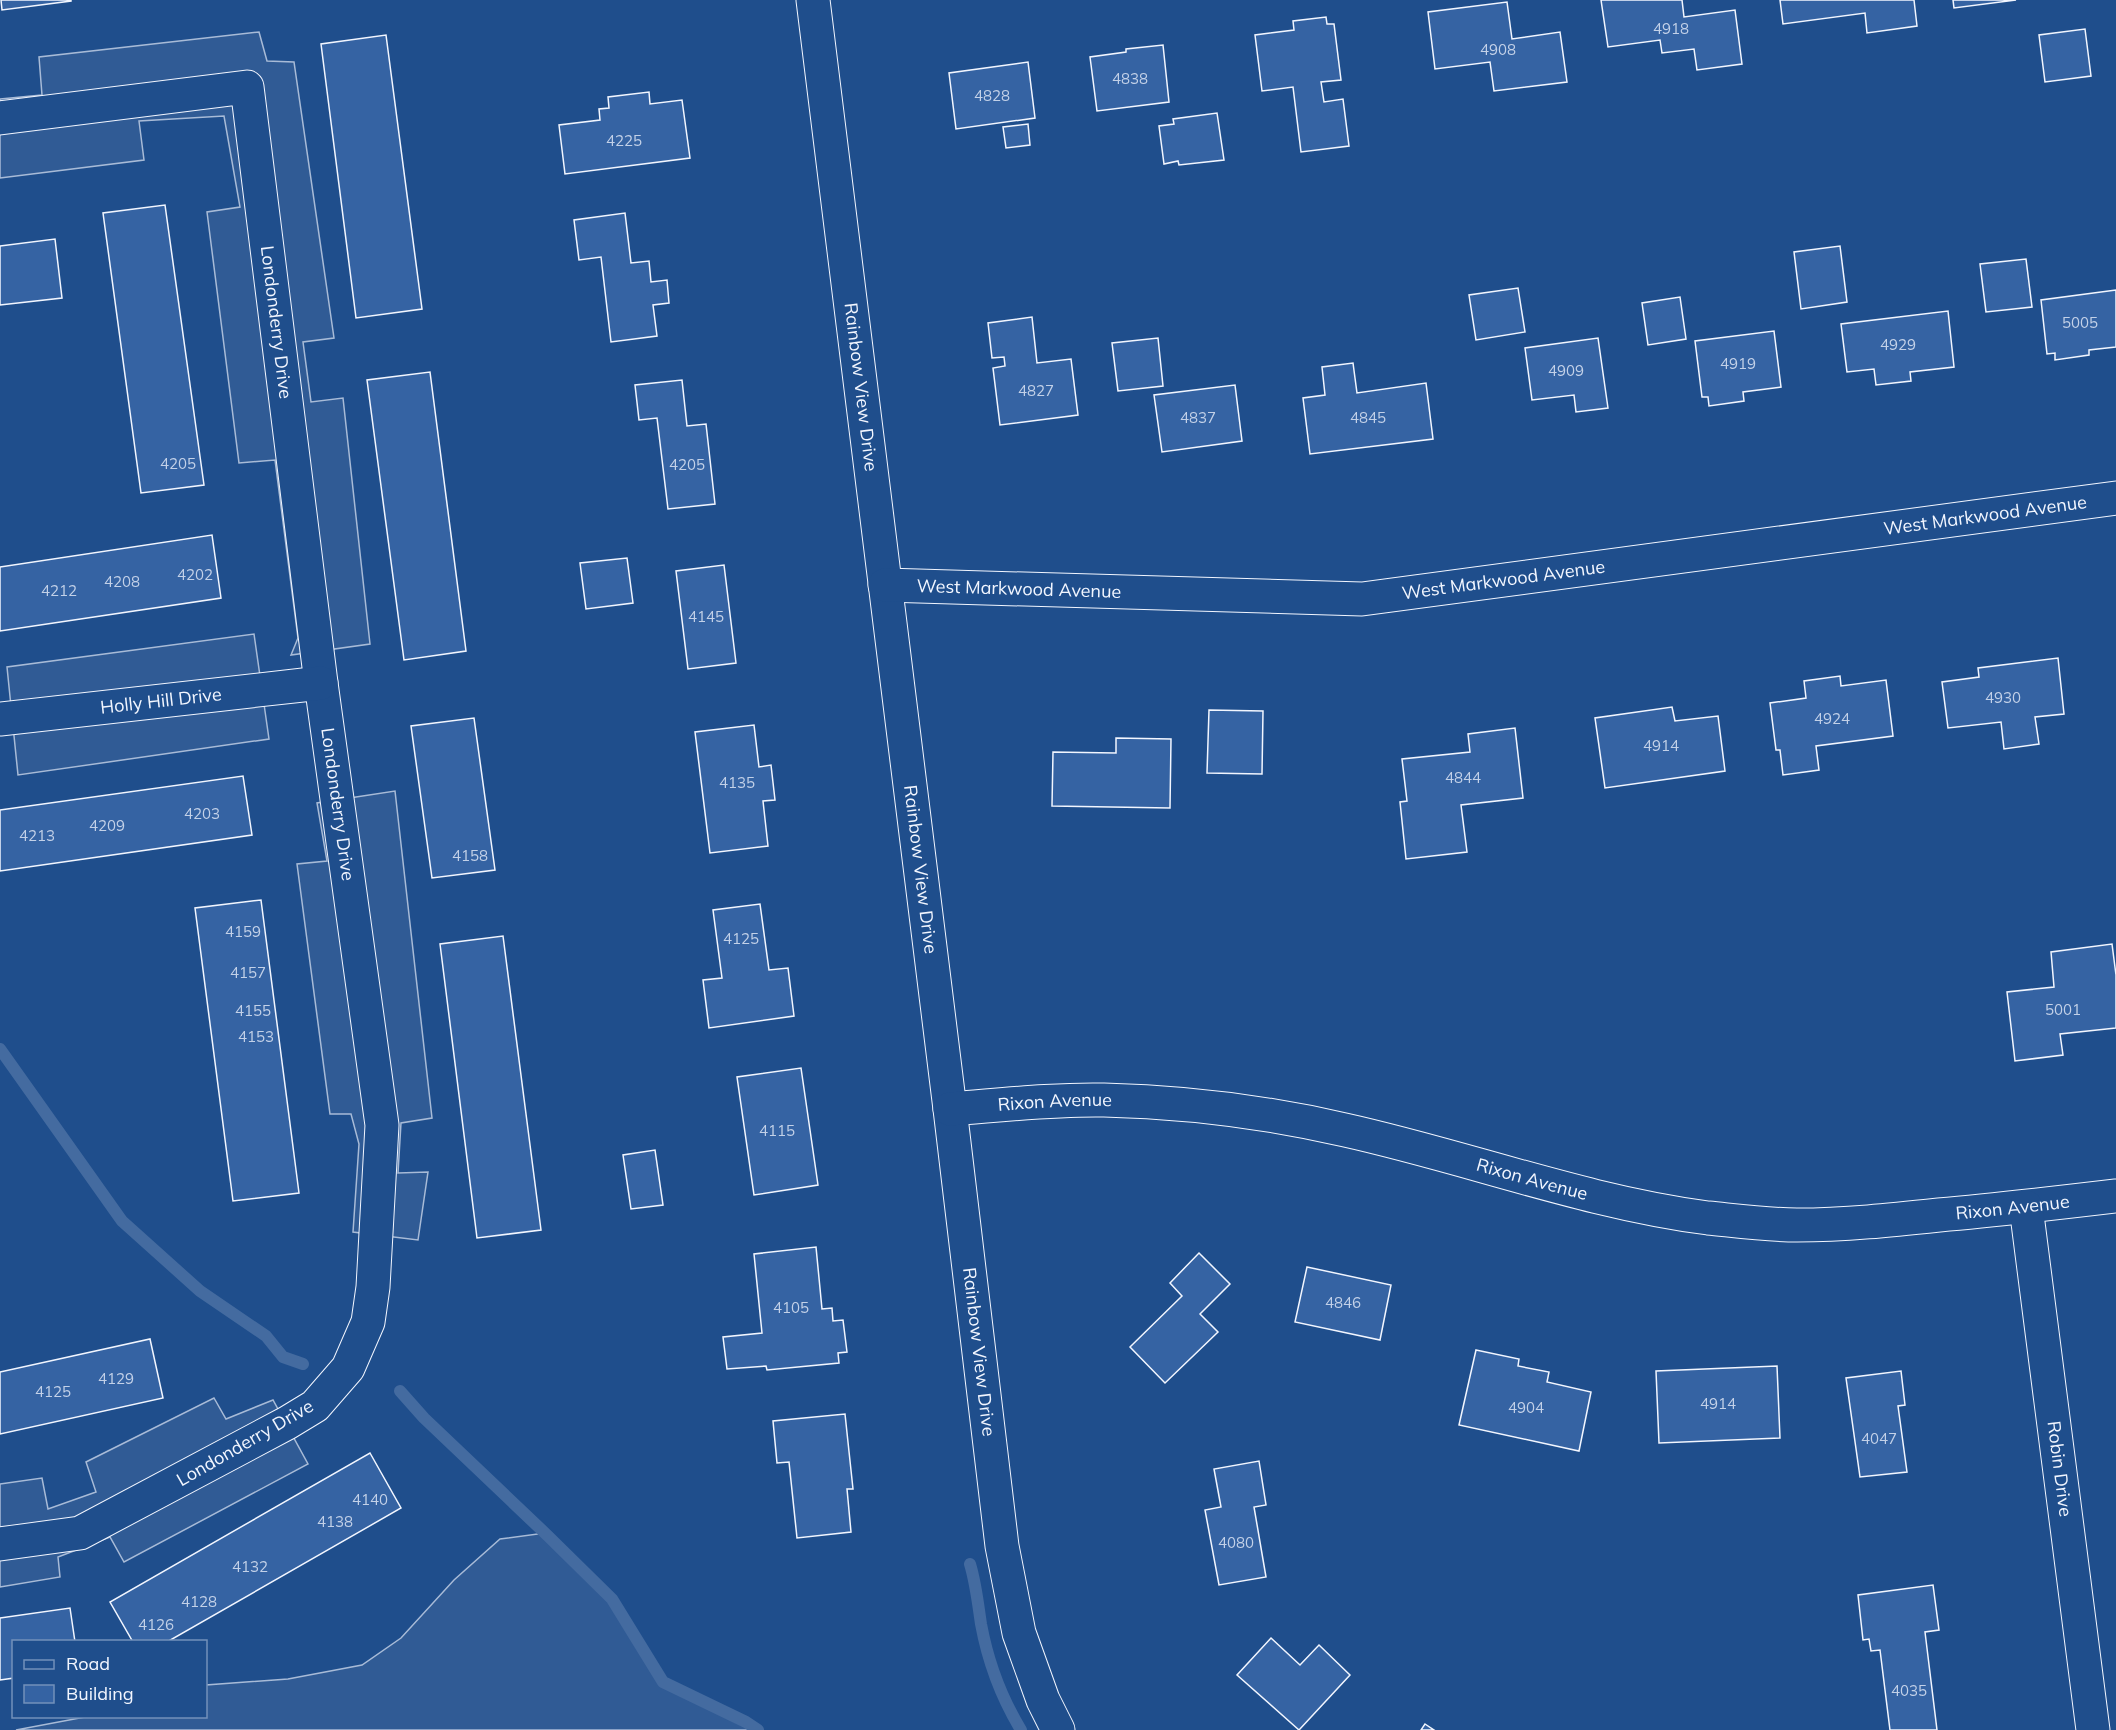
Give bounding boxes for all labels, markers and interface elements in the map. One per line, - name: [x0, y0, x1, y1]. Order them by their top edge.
- house number: 4918: [1653, 19, 1689, 38]
- house number: 4908: [1480, 40, 1516, 59]
- house number: 4838: [1112, 69, 1148, 88]
- house number: 4828: [974, 86, 1010, 105]
- house number: 4225: [606, 131, 642, 150]
- street label: Londonderry Drive: [256, 244, 298, 400]
- street label: Rainbow View Drive: [839, 301, 883, 473]
- house number: 5005: [2062, 313, 2098, 332]
- house number: 4929: [1880, 335, 1916, 354]
- house number: 4919: [1720, 354, 1756, 373]
- house number: 4909: [1548, 361, 1584, 380]
- house number: 4827: [1018, 381, 1054, 400]
- house number: 4837: [1180, 408, 1216, 427]
- house number: 4845: [1350, 408, 1386, 427]
- house number: 4205: [160, 454, 196, 473]
- house number: 4205: [669, 455, 705, 474]
- street label: West Markwood Avenue: [1882, 490, 2088, 540]
- street label: West Markwood Avenue: [1400, 555, 1606, 605]
- house number: 4202: [177, 565, 213, 584]
- house number: 4208: [104, 572, 140, 591]
- street label: West Markwood Avenue: [916, 574, 1122, 603]
- house number: 4212: [41, 581, 77, 600]
- house number: 4145: [688, 607, 724, 626]
- street label: Holly Hill Drive: [99, 682, 223, 719]
- house number: 4930: [1985, 688, 2021, 707]
- house number: 4924: [1814, 709, 1850, 728]
- street label: Londonderry Drive: [316, 726, 360, 882]
- house number: 4914: [1643, 736, 1679, 755]
- house number: 4844: [1445, 768, 1481, 787]
- house number: 4135: [719, 773, 755, 792]
- street label: Rainbow View Drive: [899, 784, 943, 955]
- house number: 4203: [184, 804, 220, 823]
- house number: 4209: [89, 816, 125, 835]
- house number: 4213: [19, 826, 55, 845]
- house number: 4158: [452, 846, 488, 865]
- house number: 4159: [225, 922, 261, 941]
- house number: 4125: [723, 929, 759, 948]
- house number: 4157: [230, 963, 266, 982]
- house number: 5001: [2045, 1000, 2081, 1019]
- house number: 4155: [235, 1001, 271, 1020]
- house number: 4153: [238, 1027, 274, 1046]
- street label: Rixon Avenue: [997, 1088, 1112, 1116]
- house number: 4115: [759, 1121, 795, 1140]
- street label: Rixon Avenue: [1474, 1153, 1590, 1205]
- street label: Rixon Avenue: [1954, 1190, 2071, 1225]
- street label: Rainbow View Drive: [958, 1266, 1001, 1438]
- house number: 4846: [1325, 1293, 1361, 1312]
- house number: 4105: [773, 1298, 809, 1317]
- house number: 4129: [98, 1369, 134, 1388]
- house number: 4125: [35, 1382, 71, 1401]
- street label: Londonderry Drive: [172, 1394, 317, 1491]
- house number: 4914: [1700, 1394, 1736, 1413]
- house number: 4904: [1508, 1398, 1544, 1417]
- street label: Robin Drive: [2043, 1419, 2078, 1518]
- house number: 4047: [1861, 1429, 1897, 1448]
- house number: 4140: [352, 1490, 388, 1509]
- house number: 4138: [317, 1512, 353, 1531]
- house number: 4080: [1218, 1533, 1254, 1552]
- house number: 4132: [232, 1557, 268, 1576]
- house number: 4128: [181, 1592, 217, 1611]
- house number: 4126: [138, 1615, 174, 1634]
- legend: [12, 1640, 207, 1718]
- text: Road: [66, 1652, 110, 1675]
- house number: 4035: [1891, 1681, 1927, 1700]
- text: Building: [66, 1682, 134, 1705]

